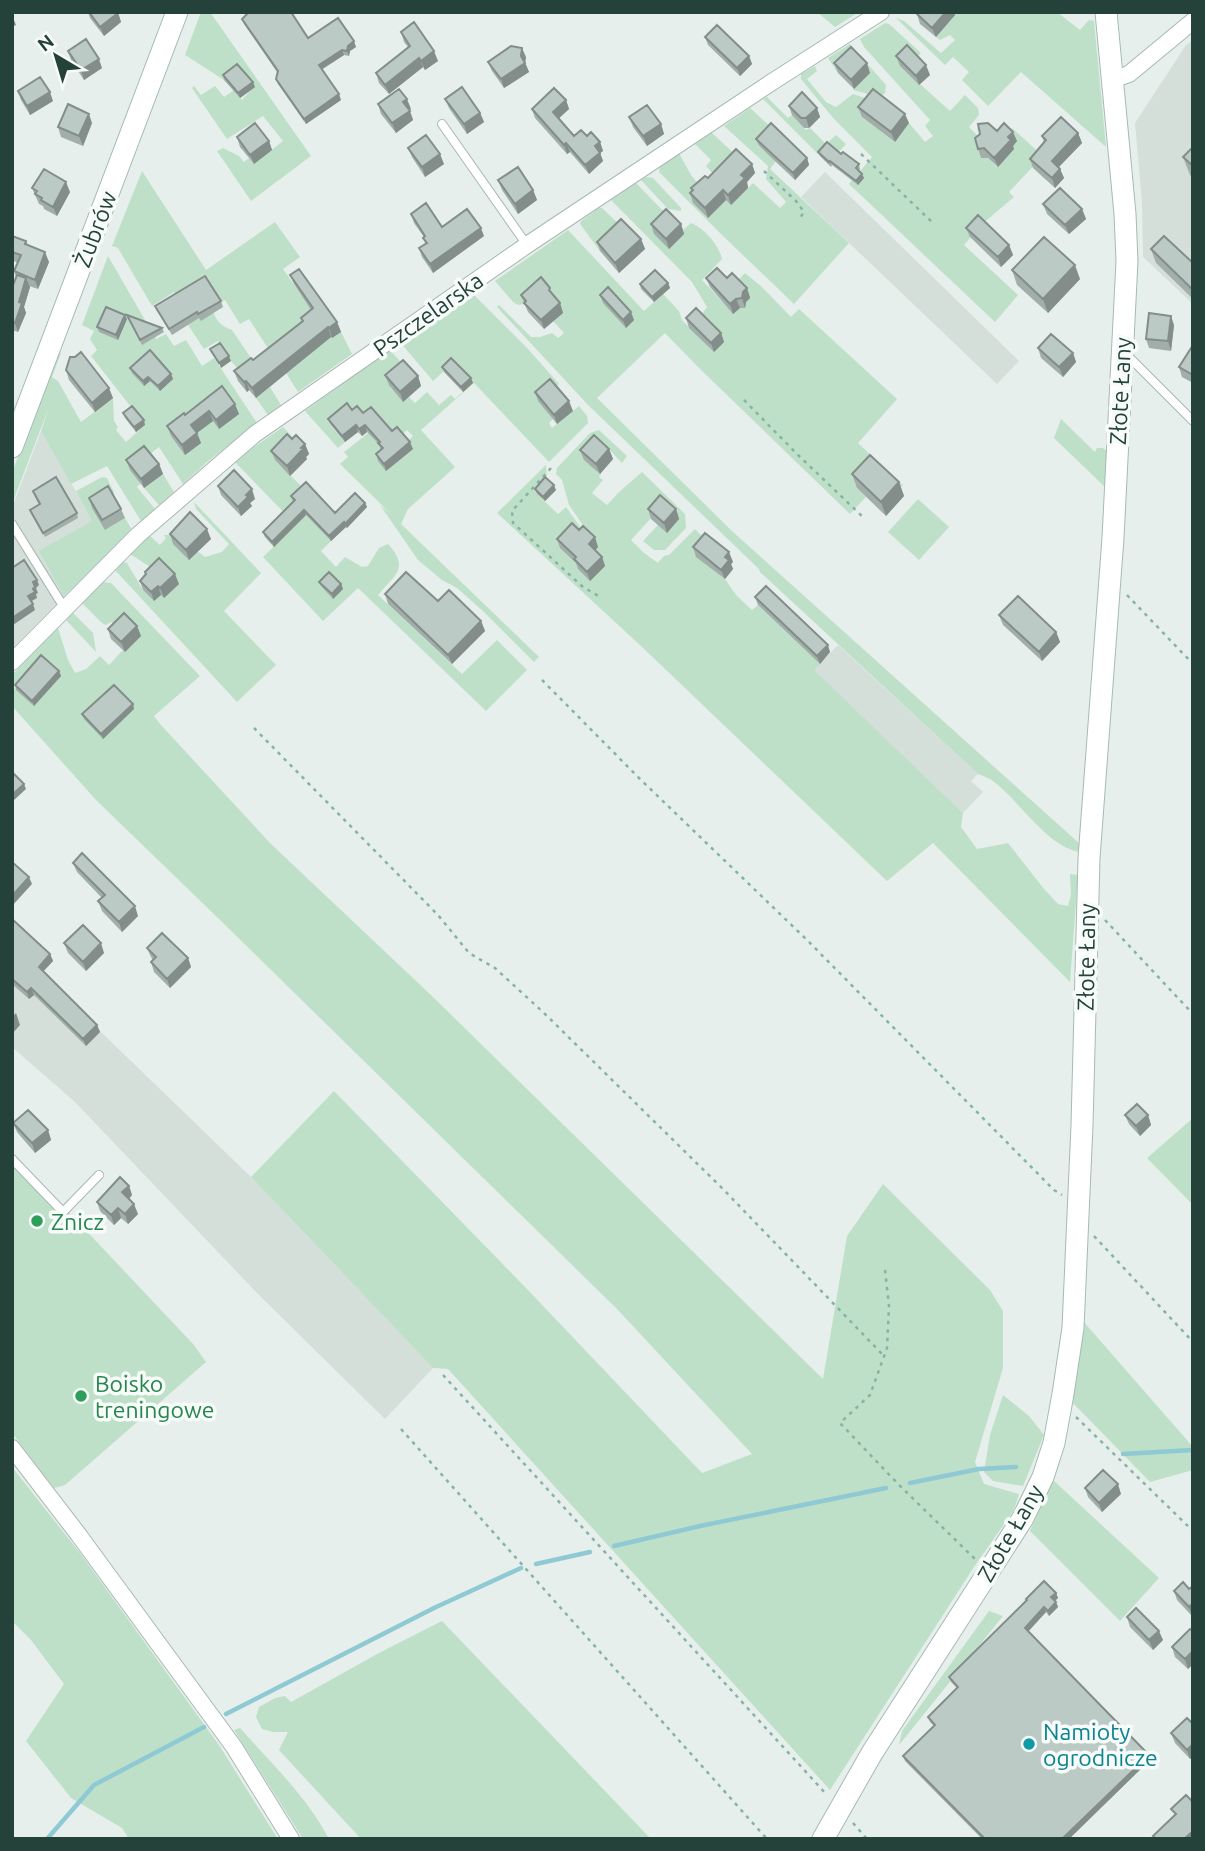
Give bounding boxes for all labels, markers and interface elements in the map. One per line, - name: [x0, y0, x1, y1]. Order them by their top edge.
- north arrow: [21, 21, 91, 91]
- text: N: [33, 30, 58, 56]
- street label: Żubrów: [69, 187, 121, 271]
- street label: Pszczelarska: [368, 267, 488, 361]
- street label: Złote Łany: [1105, 337, 1135, 445]
- street label: Złote Łany: [1073, 903, 1099, 1011]
- place label: Znicz: [51, 1209, 104, 1234]
- marker: Znicz: [29, 1213, 45, 1229]
- place label: Boisko treningowe: [95, 1371, 214, 1422]
- marker: Boisko treningowe: [73, 1388, 89, 1404]
- street label: Złote Łany: [972, 1480, 1048, 1586]
- place label: Namioty ogrodnicze: [1043, 1719, 1158, 1770]
- marker: Namioty ogrodnicze: [1021, 1736, 1037, 1752]

